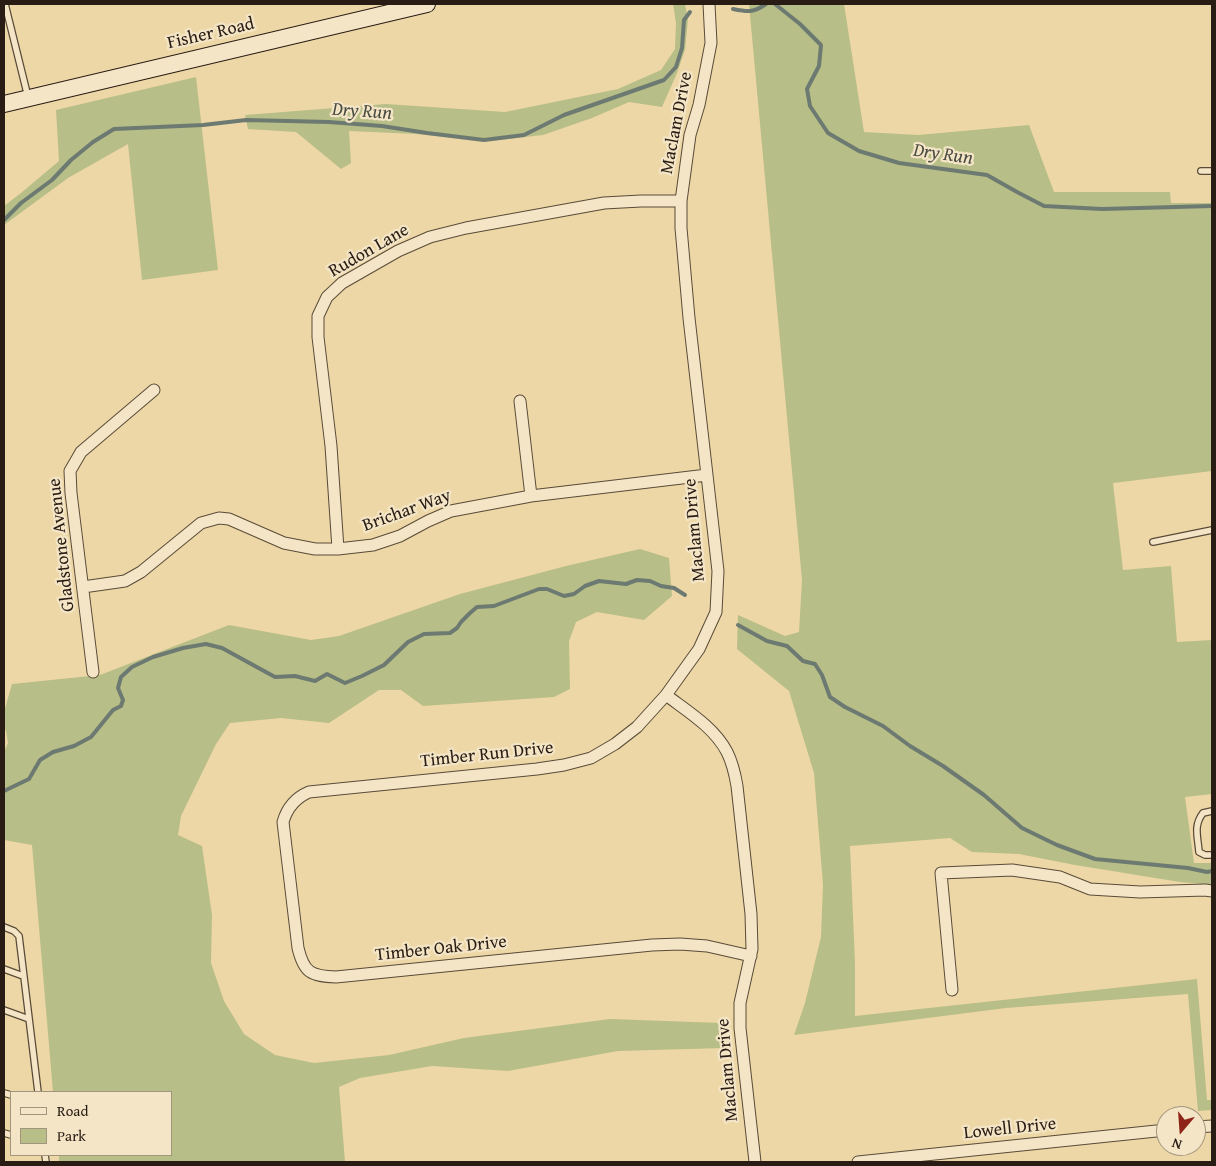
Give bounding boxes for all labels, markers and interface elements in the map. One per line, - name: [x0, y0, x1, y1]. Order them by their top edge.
- street label: Fisher Road: [165, 14, 257, 54]
- street label: Maclam Drive: [657, 70, 697, 176]
- water label: Dry Run: [331, 99, 393, 125]
- water label: Dry Run: [912, 140, 974, 170]
- street label: Rudon Lane: [325, 219, 413, 283]
- street label: Gladstone Avenue: [44, 477, 80, 613]
- street label: Maclam Drive: [680, 477, 710, 583]
- street label: Brichar Way: [360, 485, 454, 537]
- street label: Timber Run Drive: [419, 737, 555, 773]
- street label: Timber Oak Drive: [374, 931, 508, 967]
- street label: Maclam Drive: [713, 1017, 743, 1123]
- legend: [10, 1091, 172, 1156]
- text: Road: [57, 1100, 88, 1121]
- north arrow: [1156, 1106, 1206, 1156]
- street label: Lowell Drive: [963, 1113, 1057, 1145]
- text: Park: [57, 1125, 86, 1146]
- text: N: [1169, 1133, 1184, 1155]

